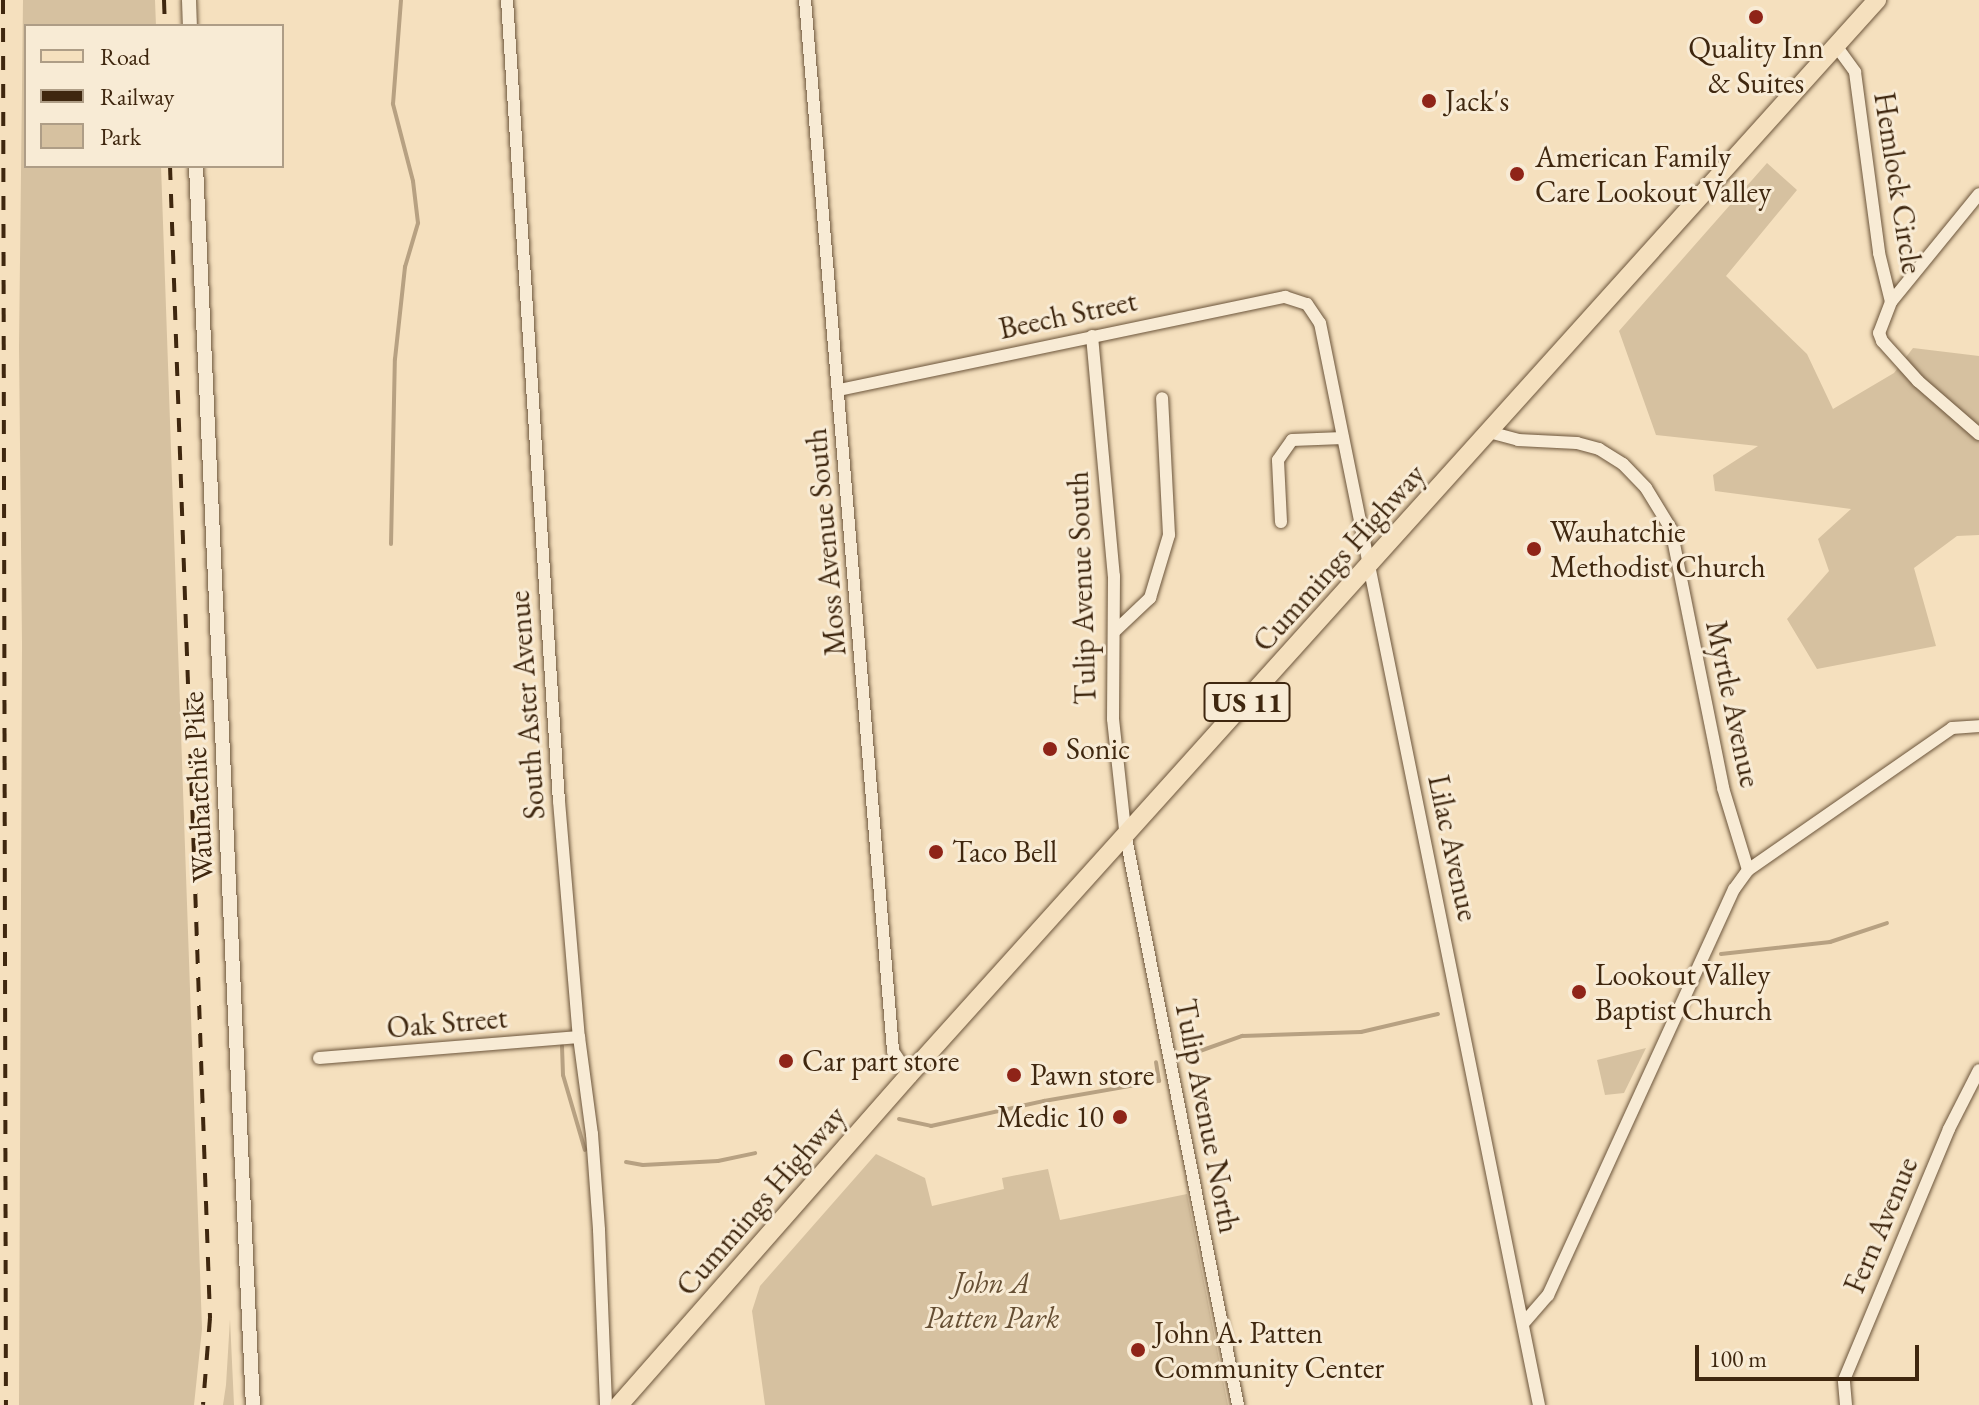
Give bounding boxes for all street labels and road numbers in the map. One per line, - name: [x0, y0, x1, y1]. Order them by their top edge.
- street label: Hemlock Circle: [1866, 90, 1930, 276]
- street label: Beech Street: [996, 283, 1140, 347]
- street label: Moss Avenue South: [798, 427, 854, 657]
- street label: Cummings Highway: [1245, 457, 1433, 659]
- street label: Tulip Avenue South: [1060, 471, 1104, 705]
- street label: South Aster Avenue: [501, 589, 553, 821]
- street label: Myrtle Avenue: [1698, 617, 1768, 791]
- road number: US 11: [1203, 678, 1291, 726]
- street label: Wauhatchie Pike: [175, 690, 221, 884]
- street label: Lilac Avenue: [1420, 772, 1486, 924]
- street label: Tulip Avenue North: [1167, 996, 1247, 1236]
- street label: Oak Street: [385, 1000, 509, 1046]
- street label: Cummings Highway: [669, 1099, 853, 1303]
- street label: Fern Avenue: [1836, 1152, 1926, 1298]

